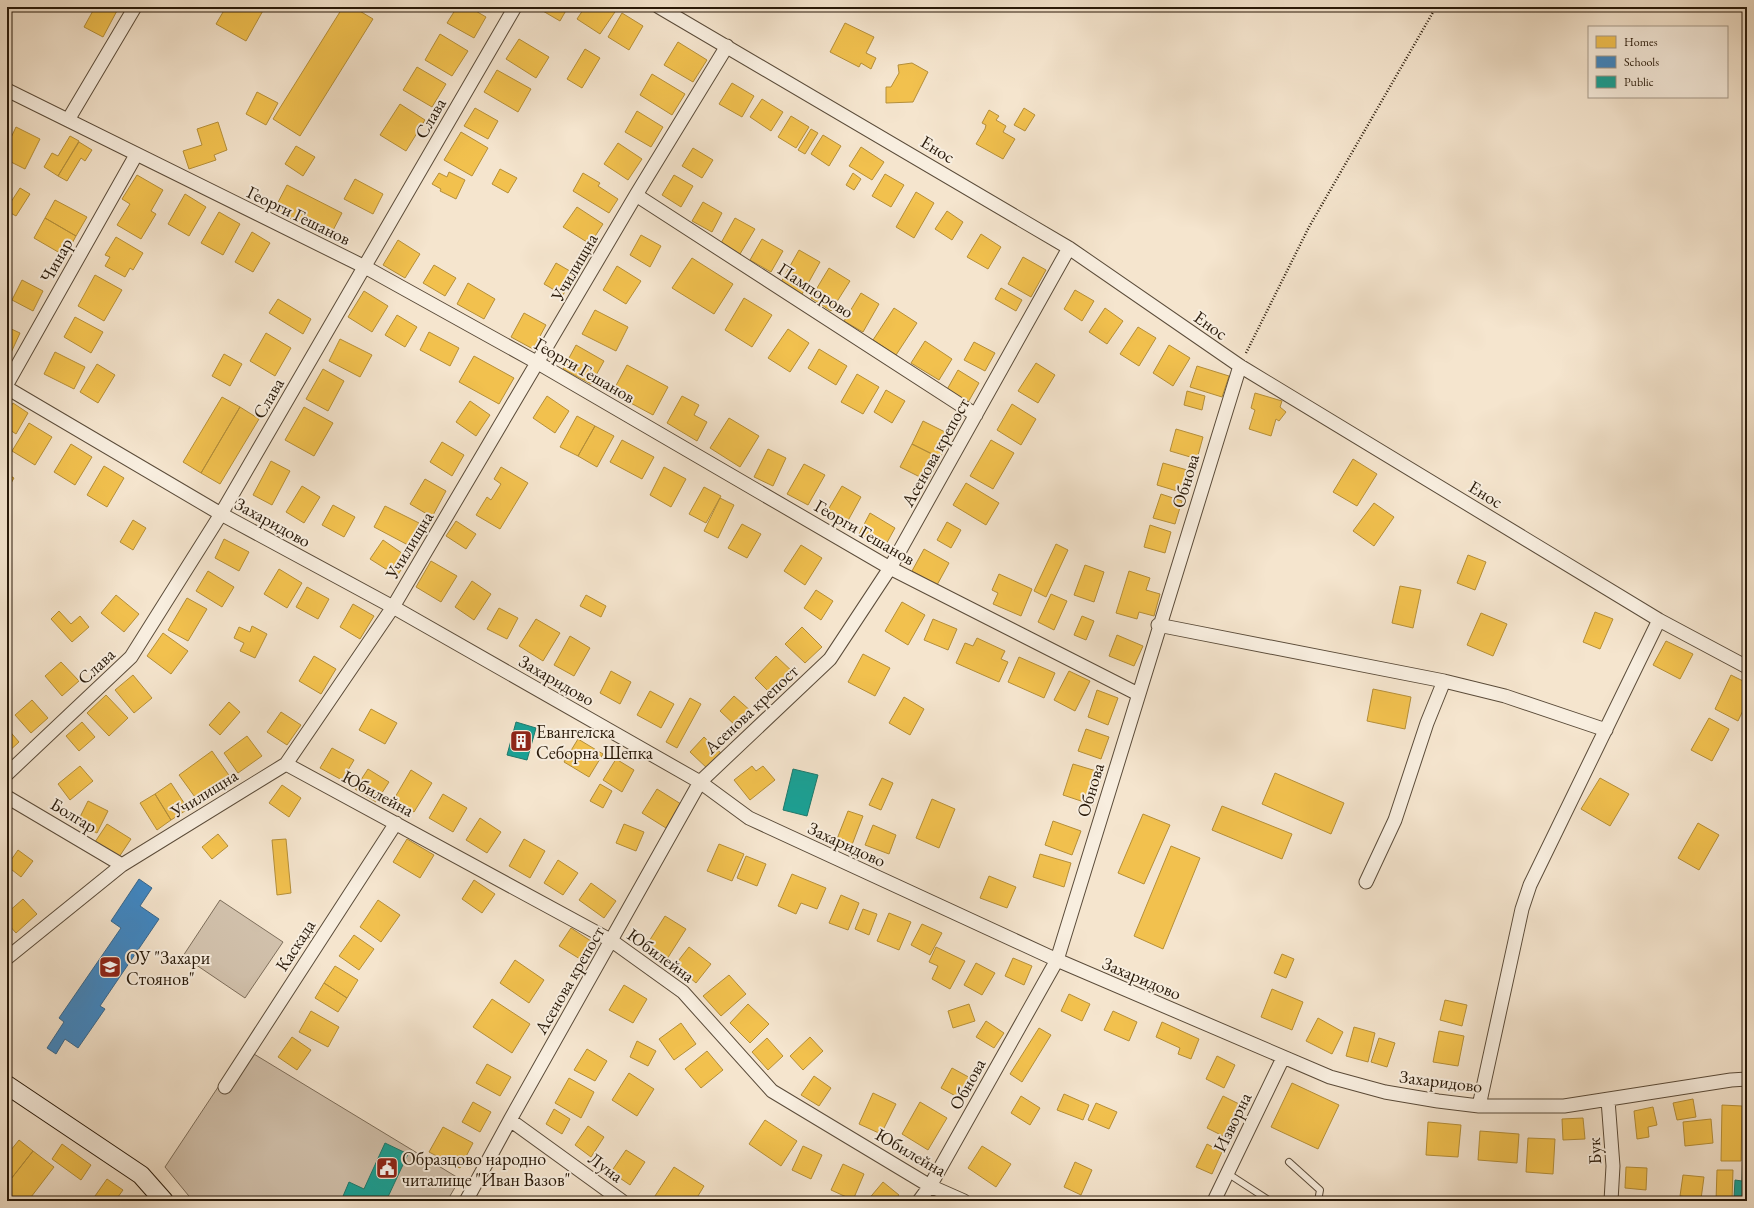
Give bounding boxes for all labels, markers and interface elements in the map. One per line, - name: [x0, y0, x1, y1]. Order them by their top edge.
- legend: [1588, 26, 1728, 98]
- text: Homes: [1624, 34, 1658, 50]
- text: Schools: [1624, 54, 1659, 70]
- text: Public: [1624, 74, 1654, 90]
- street label: Слава: [409, 93, 451, 143]
- street label: Енос: [917, 130, 959, 168]
- street label: Георги Гешанов: [243, 180, 355, 250]
- street label: Училищна: [545, 228, 603, 306]
- street label: Чинар: [34, 234, 78, 286]
- street label: Пампорово: [774, 257, 858, 323]
- street label: Енос: [1190, 305, 1232, 345]
- street label: Георги Гешанов: [531, 332, 640, 408]
- street label: Слава: [247, 373, 289, 423]
- street label: Асенова крепост: [895, 393, 975, 511]
- street label: Обнова: [1166, 450, 1204, 511]
- street label: Енос: [1465, 475, 1507, 513]
- street label: Захаридово: [231, 492, 315, 552]
- street label: Георги Гешанов: [811, 494, 920, 570]
- street label: Училищна: [379, 506, 439, 584]
- street label: Слава: [72, 642, 120, 689]
- street label: Захаридово: [515, 649, 599, 711]
- street label: Асенова крепост: [698, 659, 803, 759]
- place label: Евангелска Себорна Шепка: [536, 720, 654, 764]
- building icon: Евангелска Себорна Шепка: [508, 728, 534, 754]
- street label: Обнова: [1071, 759, 1109, 820]
- street label: Училищна: [165, 763, 243, 823]
- street label: Юбилейна: [338, 764, 419, 822]
- street label: Болгар: [46, 792, 102, 838]
- street label: Захаридово: [804, 816, 890, 872]
- street label: Каскада: [270, 914, 321, 975]
- street label: Асенова крепост: [528, 921, 609, 1039]
- street label: Юбилейна: [623, 923, 700, 988]
- place label: ОУ "Захари Стоянов": [126, 946, 211, 990]
- street label: Захаридово: [1099, 951, 1185, 1005]
- school or university icon: ОУ "Захари Стоянов": [97, 954, 123, 980]
- street label: Обнова: [944, 1054, 991, 1114]
- street label: Захаридово: [1398, 1064, 1484, 1098]
- street label: Изворна: [1208, 1088, 1257, 1156]
- street label: Юбилейна: [871, 1122, 951, 1182]
- street label: Бук: [1582, 1136, 1606, 1165]
- place label: Образцово народно читалище "Иван Вазов": [402, 1147, 570, 1191]
- street label: Луна: [584, 1147, 628, 1188]
- public building icon: Образцово народно читалище "Иван Вазов": [374, 1155, 400, 1181]

